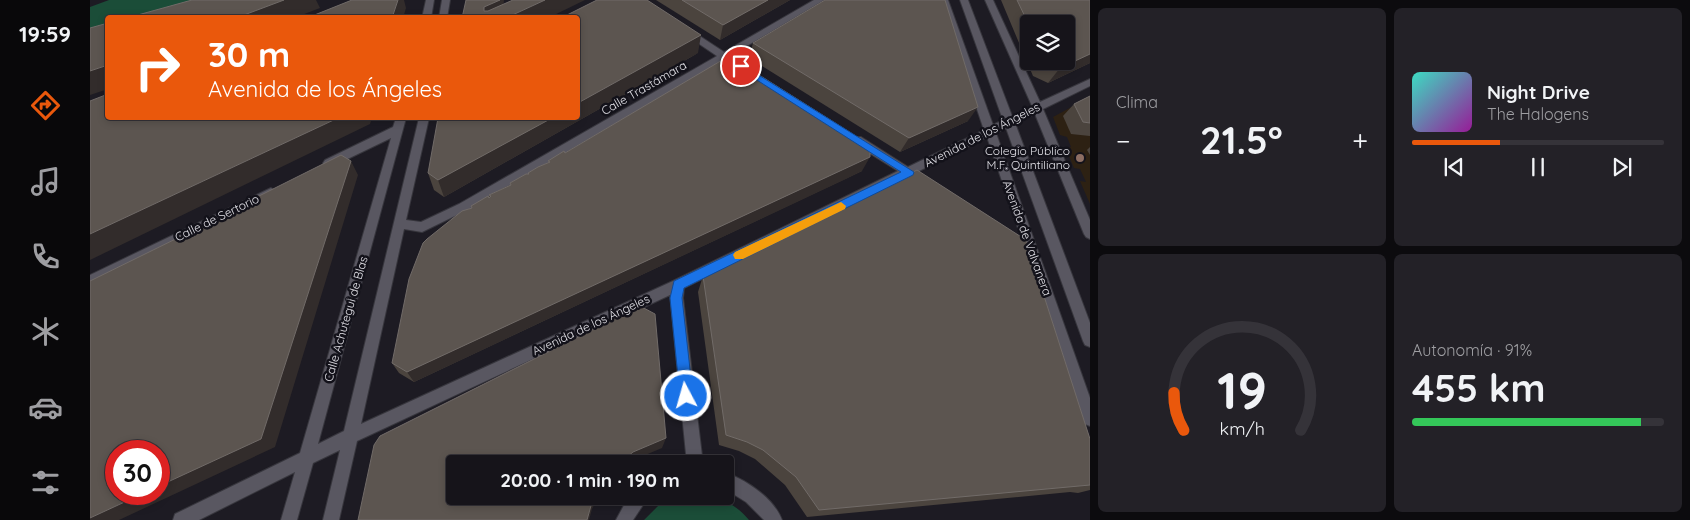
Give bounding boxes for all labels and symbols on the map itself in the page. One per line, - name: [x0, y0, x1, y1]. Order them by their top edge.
- pin: [720, 45, 762, 87]
- street label: Calle Trastámara: [599, 57, 689, 118]
- street label: Avenida de los Ángeles: [921, 99, 1042, 170]
- place label: Colegio Público M.F. Quintiliano: [985, 143, 1070, 172]
- marker: Colegio Público M.F. Quintiliano: [1074, 152, 1086, 164]
- street label: Avenida de Valvanera: [1000, 178, 1055, 298]
- street label: Calle de Sertorio: [172, 191, 261, 244]
- street label: Calle Achutegui de Blas: [320, 254, 371, 383]
- street label: Avenida de los Ángeles: [530, 291, 652, 358]
- position arrow: [659, 369, 711, 421]
- speed limit sign: 30: [105, 440, 170, 505]

